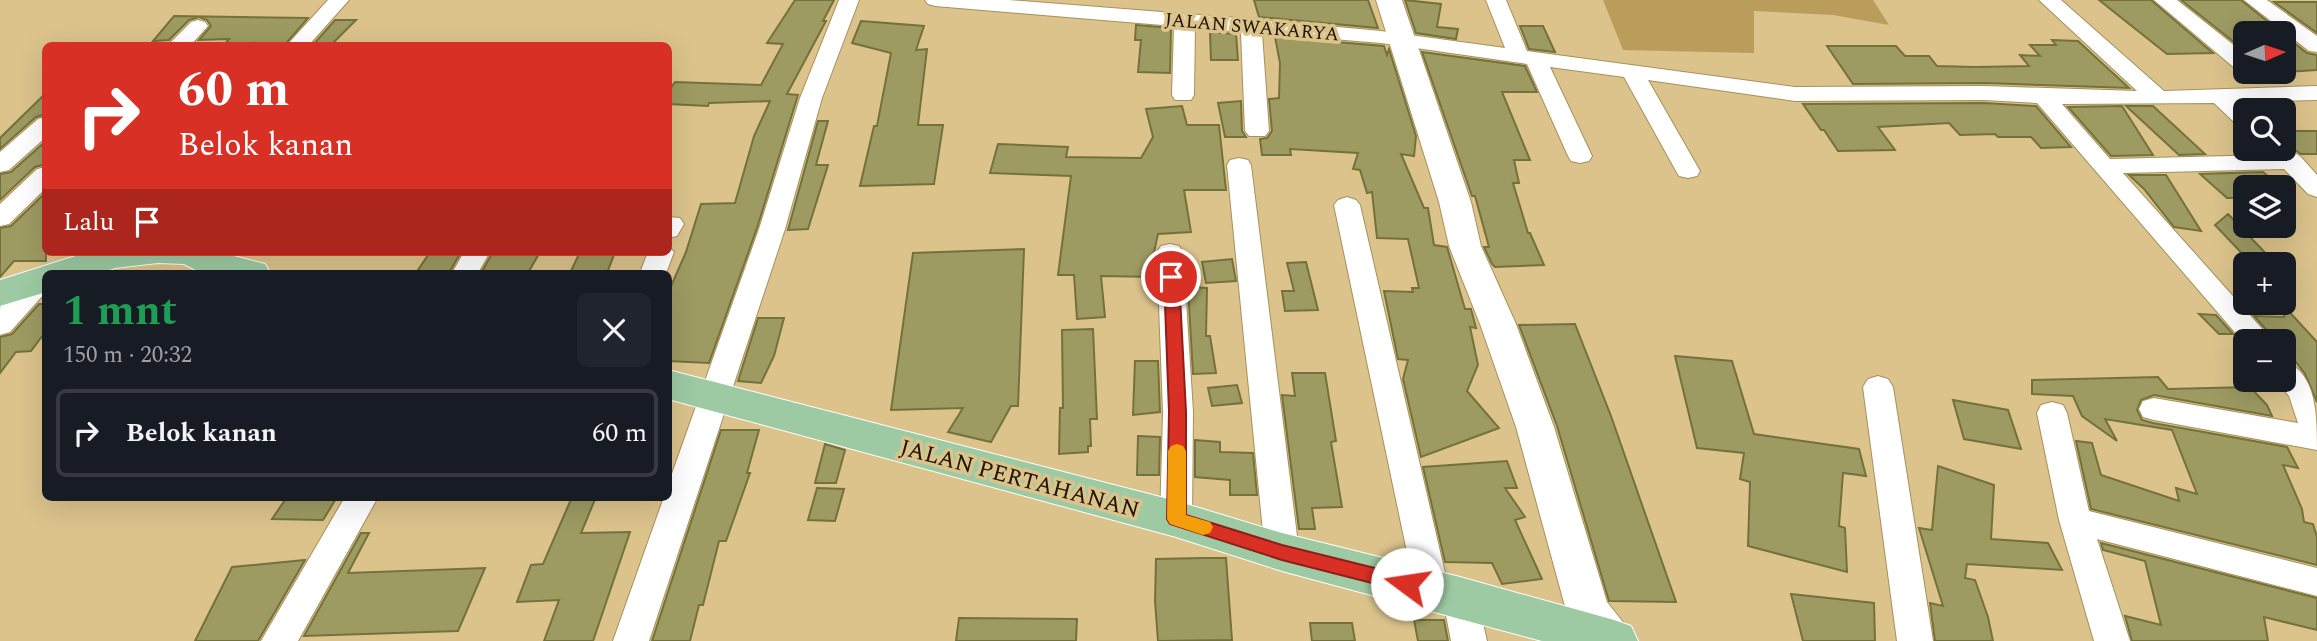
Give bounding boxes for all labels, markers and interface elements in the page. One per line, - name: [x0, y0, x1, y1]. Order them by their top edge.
- street label: JALAN SWAKARYA: [1164, 5, 1340, 50]
- north arrow: [2233, 21, 2296, 84]
- map controls: [2233, 21, 2296, 392]
- text: 60 m: [178, 53, 289, 128]
- icon: right: [63, 70, 154, 161]
- button: search: [2233, 98, 2296, 161]
- text: Belok kanan: [178, 121, 353, 170]
- button: layers: [2233, 175, 2296, 238]
- text: Lalu: [63, 202, 114, 242]
- icon: arrive: [128, 203, 166, 241]
- pin: [1141, 247, 1201, 307]
- button: +: [2233, 252, 2296, 315]
- icon: arrive: [1152, 258, 1190, 296]
- text: 1 mnt: [63, 280, 177, 343]
- button: close: [577, 293, 651, 367]
- button: −: [2233, 329, 2296, 392]
- text: 150 m · 20:32: [63, 338, 192, 373]
- text: Belok kanan: [126, 413, 277, 453]
- text: 60 m: [592, 413, 647, 453]
- icon: right: [67, 414, 105, 452]
- street label: JALAN PERTAHANAN: [896, 431, 1143, 528]
- position arrow: [1370, 547, 1444, 621]

